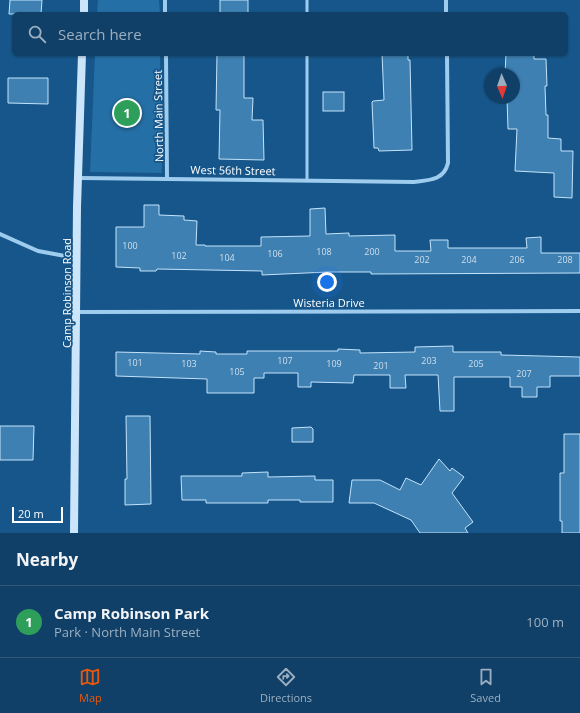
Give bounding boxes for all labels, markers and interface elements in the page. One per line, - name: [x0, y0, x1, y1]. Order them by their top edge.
- search box: [12, 12, 568, 56]
- icon: search: [26, 23, 48, 45]
- text: Search here: [58, 24, 142, 44]
- north arrow: [484, 68, 520, 104]
- street label: North Main Street: [150, 70, 166, 162]
- pin: 1: [114, 98, 140, 128]
- street label: West 56th Street: [190, 162, 276, 178]
- street label: Camp Robinson Road: [59, 238, 74, 348]
- house number: 100: [122, 239, 138, 252]
- house number: 108: [316, 245, 332, 258]
- house number: 200: [364, 245, 380, 258]
- house number: 106: [267, 247, 283, 260]
- house number: 102: [171, 249, 187, 262]
- house number: 104: [219, 251, 235, 264]
- house number: 202: [414, 253, 430, 266]
- house number: 204: [461, 253, 477, 266]
- house number: 206: [509, 253, 525, 266]
- house number: 208: [557, 253, 573, 266]
- your location: [317, 272, 337, 292]
- street label: Wisteria Drive: [293, 295, 365, 310]
- house number: 107: [277, 354, 293, 367]
- house number: 203: [421, 354, 437, 367]
- house number: 101: [127, 356, 143, 369]
- house number: 103: [181, 357, 197, 370]
- house number: 109: [326, 357, 342, 370]
- house number: 205: [468, 357, 484, 370]
- house number: 201: [373, 359, 389, 372]
- house number: 105: [229, 365, 245, 378]
- house number: 207: [516, 367, 532, 380]
- scale bar: [12, 505, 63, 524]
- text: 20 m: [18, 506, 44, 521]
- text: Nearby: [16, 548, 78, 571]
- text: Camp Robinson Park: [54, 603, 209, 623]
- text: 1: [25, 613, 33, 631]
- text: 100 m: [526, 613, 564, 631]
- text: Park · North Main Street: [54, 623, 200, 641]
- tab: Map: [79, 666, 102, 705]
- tab: Directions: [260, 666, 312, 705]
- tab: Saved: [470, 666, 501, 705]

